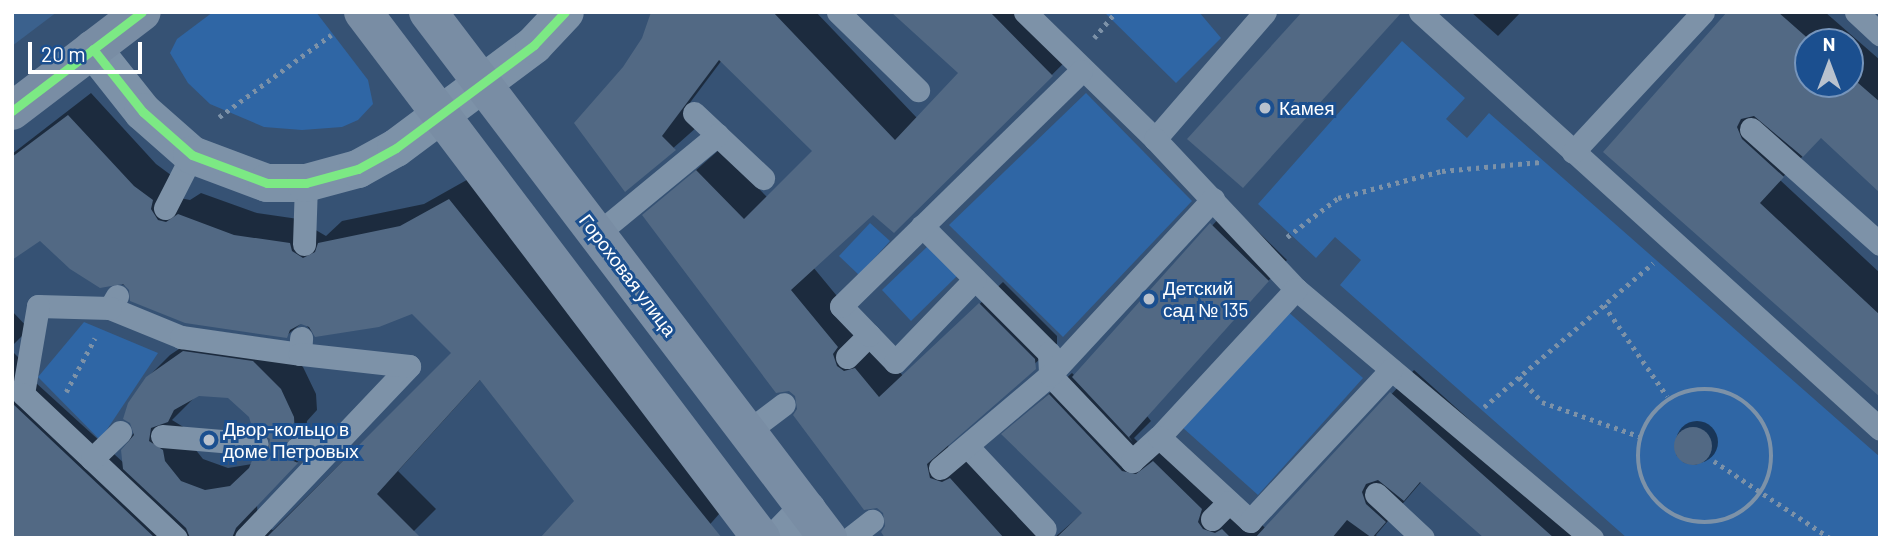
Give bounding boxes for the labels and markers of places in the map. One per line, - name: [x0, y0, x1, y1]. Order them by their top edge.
- place label: Камея: [1279, 97, 1335, 119]
- marker: Камея: [1257, 100, 1273, 116]
- place label: Детский сад № 135: [1163, 277, 1248, 321]
- marker: Детский сад № 135: [1141, 291, 1157, 307]
- place label: Двор-кольцо в доме Петровых: [223, 418, 359, 462]
- marker: Двор-кольцо в доме Петровых: [201, 432, 217, 448]

